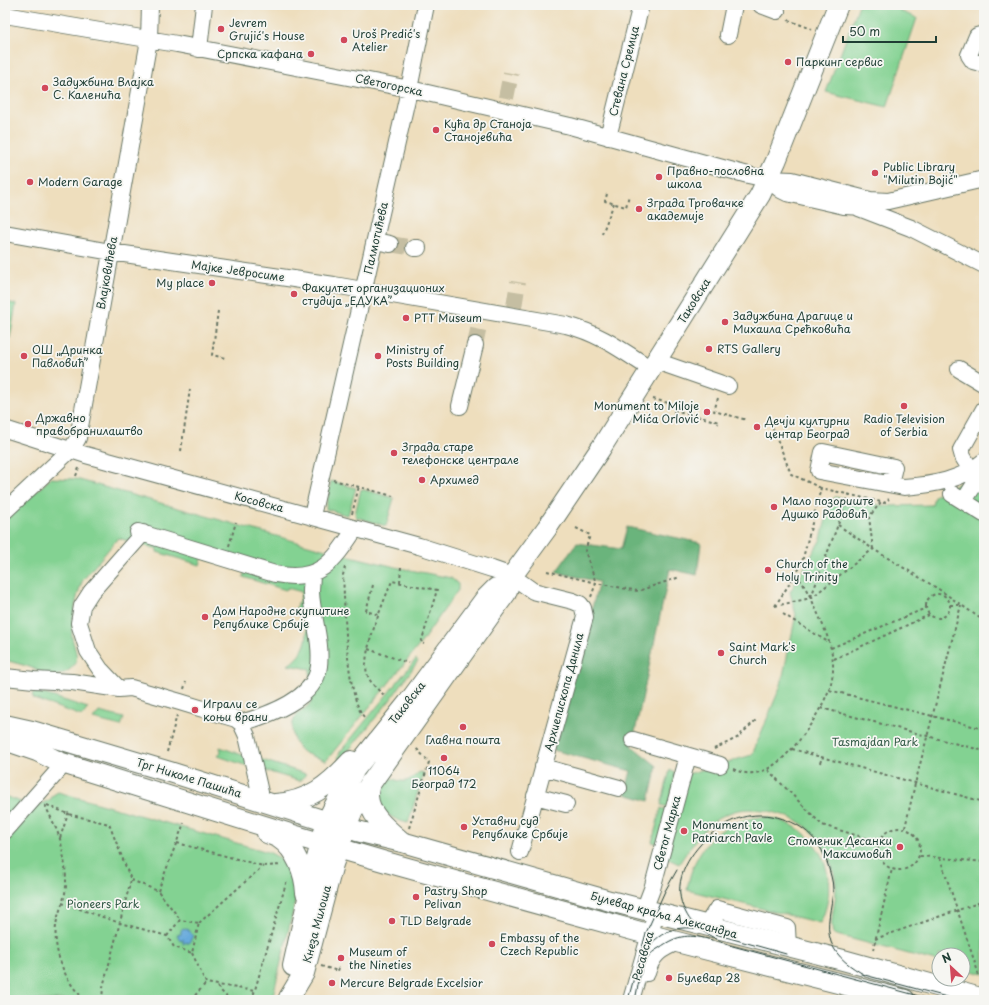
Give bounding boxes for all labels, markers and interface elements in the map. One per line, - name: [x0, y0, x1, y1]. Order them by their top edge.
- place label: Jevrem Grujić's House: [229, 14, 305, 44]
- scale bar: [843, 18, 936, 44]
- text: 50 m: [849, 22, 880, 40]
- marker: Jevrem Grujić's House: [216, 24, 226, 34]
- street label: Стевана Сремца: [604, 24, 643, 118]
- place label: Uroš Predić's Atelier: [352, 25, 420, 55]
- marker: Uroš Predić's Atelier: [339, 35, 349, 45]
- place label: Српска кафана: [217, 45, 303, 62]
- marker: Српска кафана: [306, 49, 316, 59]
- place label: Паркинг сервис: [796, 53, 883, 70]
- marker: Паркинг сервис: [783, 57, 793, 67]
- street label: Светогорска: [354, 69, 425, 100]
- place label: Задужбина Влајка С. Каленића: [53, 73, 154, 103]
- marker: Задужбина Влајка С. Каленића: [40, 83, 50, 93]
- place label: Кућа др Станоја Станојевића: [444, 115, 532, 145]
- marker: Кућа др Станоја Станојевића: [431, 125, 441, 135]
- place label: Public Library "Milutin Bojić": [883, 158, 958, 188]
- place label: Правно-пословна школа: [667, 162, 764, 192]
- marker: Public Library "Milutin Bojić": [870, 168, 880, 178]
- marker: Правно-пословна школа: [654, 172, 664, 182]
- place label: Modern Garage: [38, 173, 122, 190]
- marker: Modern Garage: [25, 177, 35, 187]
- place label: Зграда Трговачке академије: [646, 194, 744, 224]
- street label: Палмотићева: [359, 200, 392, 276]
- marker: Зграда Трговачке академије: [634, 204, 644, 214]
- street label: Влајковићева: [92, 235, 121, 311]
- street label: Мајке Јевросиме: [190, 256, 286, 285]
- place label: My place: [156, 274, 204, 291]
- street label: Таковска: [673, 274, 714, 327]
- marker: My place: [207, 278, 217, 288]
- place label: Факултет организационих студија „ЕДУКА”: [302, 279, 445, 309]
- marker: Факултет организационих студија „ЕДУКА”: [289, 289, 299, 299]
- place label: Задужбина Драгице и Михаила Срећковића: [733, 307, 853, 337]
- place label: PTT Museum: [414, 309, 482, 326]
- marker: PTT Museum: [401, 313, 411, 323]
- marker: Задужбина Драгице и Михаила Срећковића: [720, 317, 730, 327]
- place label: RTS Gallery: [717, 340, 781, 357]
- place label: ОШ „Дринка Павловић”: [32, 341, 103, 371]
- place label: Ministry of Posts Building: [386, 341, 459, 371]
- marker: RTS Gallery: [704, 344, 714, 354]
- marker: ОШ „Дринка Павловић”: [19, 351, 29, 361]
- marker: Ministry of Posts Building: [373, 351, 383, 361]
- place label: Monument to Miloje Mića Orlović: [594, 397, 699, 427]
- marker: Radio Television of Serbia: [899, 401, 909, 411]
- marker: Monument to Miloje Mića Orlović: [702, 407, 712, 417]
- place label: Државно правобранилаштво: [35, 409, 143, 439]
- place label: Radio Television of Serbia: [863, 410, 945, 440]
- place label: Дечји културни центар Београд: [764, 412, 850, 442]
- marker: Државно правобранилаштво: [23, 419, 33, 429]
- marker: Дечји културни центар Београд: [752, 422, 762, 432]
- place label: Зграда старе телефонске централе: [401, 438, 519, 468]
- marker: Зграда старе телефонске централе: [389, 448, 399, 458]
- place label: Архимед: [430, 471, 479, 488]
- marker: Архимед: [417, 475, 427, 485]
- street label: Косовска: [233, 487, 286, 516]
- place label: Мало позориште Душко Радовић: [781, 492, 874, 522]
- marker: Мало позориште Душко Радовић: [769, 502, 779, 512]
- place label: Church of the Holy Trinity: [776, 555, 848, 585]
- marker: Church of the Holy Trinity: [763, 565, 773, 575]
- place label: Дом Народне скупштине Републике Србије: [212, 602, 350, 632]
- marker: Дом Народне скупштине Републике Србије: [200, 612, 210, 622]
- street label: Архиепископа Данила: [540, 631, 588, 753]
- place label: Saint Mark's Church: [729, 638, 796, 668]
- marker: Saint Mark's Church: [716, 648, 726, 658]
- street label: Таковска: [384, 677, 429, 728]
- place label: Играли се коњи врани: [203, 695, 268, 725]
- marker: Играли се коњи врани: [190, 705, 200, 715]
- marker: Главна пошта: [458, 722, 468, 732]
- place label: Главна пошта: [426, 731, 501, 748]
- park label: Tasmajdan Park: [832, 733, 919, 750]
- street label: Трг Николе Пашића: [134, 753, 244, 802]
- marker: 11064 Београд 172: [439, 753, 449, 763]
- place label: 11064 Београд 172: [411, 762, 477, 792]
- street label: Светог Марка: [648, 793, 685, 872]
- place label: Уставни суд Републике Србије: [472, 812, 568, 842]
- place label: Monument to Patriarch Pavle: [692, 816, 773, 846]
- marker: Уставни суд Републике Србије: [459, 822, 469, 832]
- marker: Monument to Patriarch Pavle: [679, 826, 689, 836]
- place label: Споменик Десанки Максимовић: [787, 832, 892, 862]
- marker: Споменик Десанки Максимовић: [895, 842, 905, 852]
- place label: Pastry Shop Pelivan: [424, 882, 488, 912]
- street label: Кнеза Милоша: [298, 883, 335, 965]
- street label: Булевар краља Александра: [589, 887, 740, 942]
- marker: Pastry Shop Pelivan: [411, 892, 421, 902]
- park label: Pioneers Park: [67, 895, 140, 912]
- place label: TLD Belgrade: [400, 912, 472, 929]
- marker: TLD Belgrade: [387, 916, 397, 926]
- place label: Embassy of the Czech Republic: [500, 929, 579, 959]
- street label: Ресавска: [627, 929, 658, 983]
- marker: Embassy of the Czech Republic: [487, 939, 497, 949]
- place label: Museum of the Nineties: [349, 943, 412, 973]
- north arrow: [931, 947, 971, 987]
- text: N: [939, 948, 954, 967]
- marker: Museum of the Nineties: [336, 953, 346, 963]
- place label: Булевар 28: [677, 969, 740, 986]
- marker: Булевар 28: [664, 973, 674, 983]
- place label: Mercure Belgrade Excelsior: [340, 974, 483, 991]
- marker: Mercure Belgrade Excelsior: [327, 978, 337, 988]

